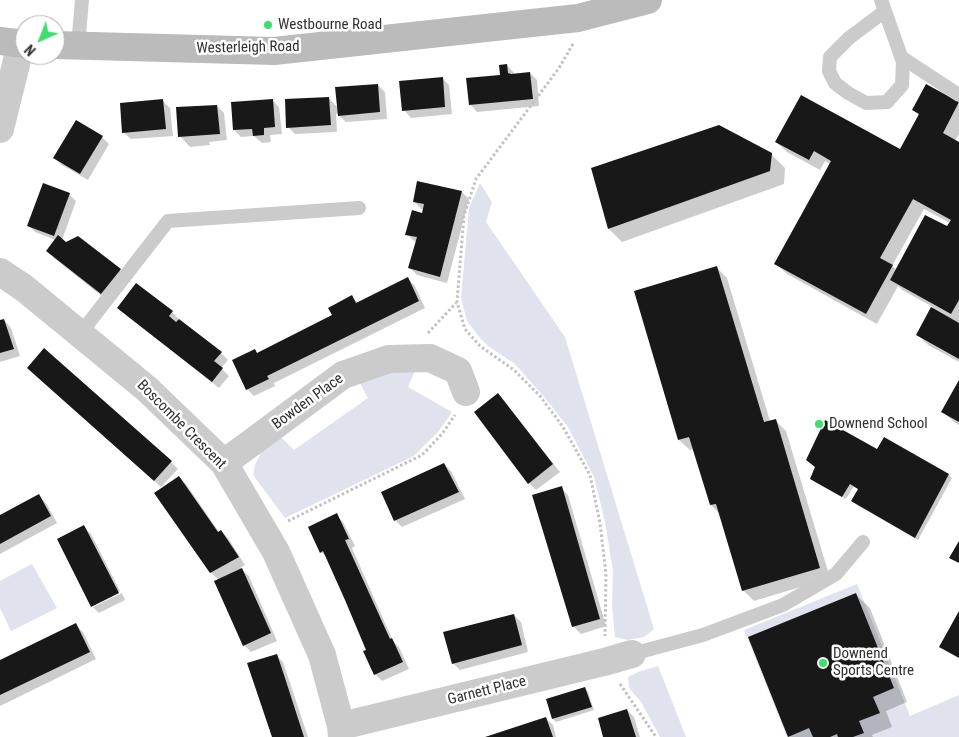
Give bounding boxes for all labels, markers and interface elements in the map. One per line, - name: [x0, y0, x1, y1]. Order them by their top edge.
- north arrow: [15, 15, 65, 65]
- place label: Westbourne Road: [278, 16, 382, 34]
- marker: Westbourne Road: [262, 19, 274, 31]
- street label: Westerleigh Road: [196, 38, 300, 58]
- text: N: [22, 41, 39, 59]
- street label: Bowden Place: [269, 370, 347, 434]
- street label: Boscombe Crescent: [133, 377, 229, 473]
- place label: Downend School: [829, 415, 928, 433]
- marker: Downend School: [813, 418, 825, 430]
- place label: Downend Sports Centre: [833, 645, 914, 680]
- marker: Downend Sports Centre: [817, 657, 829, 669]
- street label: Garnett Place: [446, 673, 528, 709]

